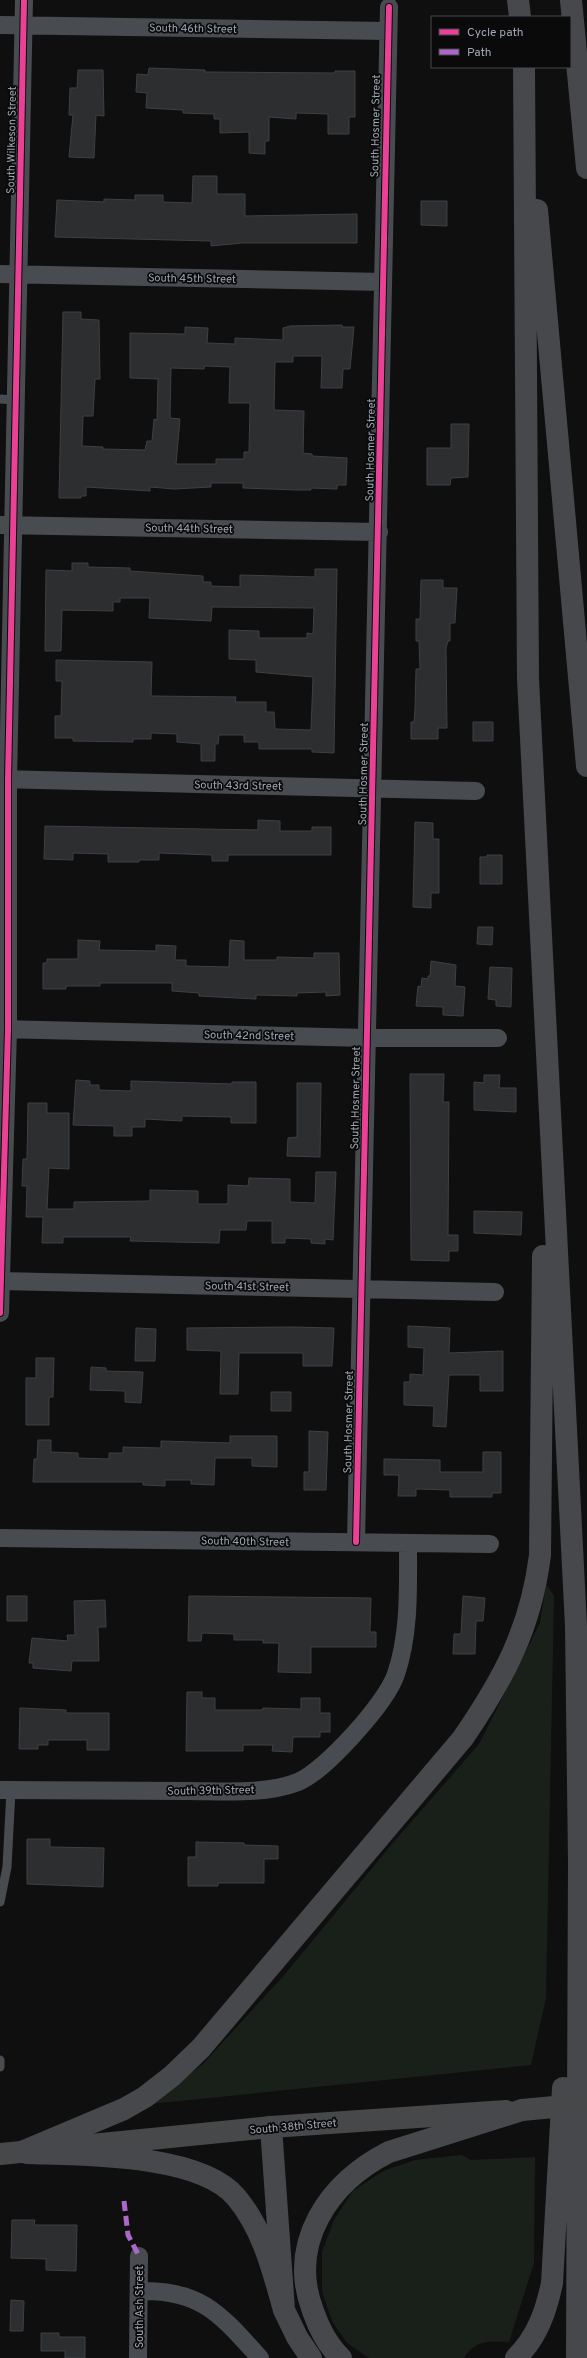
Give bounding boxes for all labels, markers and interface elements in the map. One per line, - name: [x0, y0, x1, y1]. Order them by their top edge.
- legend: [431, 16, 571, 68]
- street label: South 46th Street: [149, 21, 237, 37]
- text: Cycle path: [467, 25, 524, 41]
- text: Path: [467, 45, 492, 61]
- street label: South Hosmer Street: [368, 74, 384, 178]
- street label: South Wilkeson Street: [4, 86, 20, 194]
- street label: South 45th Street: [148, 271, 236, 287]
- street label: South Hosmer Street: [363, 398, 379, 502]
- street label: South 44th Street: [145, 521, 233, 537]
- street label: South Hosmer Street: [356, 722, 372, 826]
- street label: South 43rd Street: [194, 778, 282, 794]
- street label: South 42nd Street: [204, 1028, 294, 1044]
- street label: South Hosmer Street: [348, 1046, 364, 1150]
- street label: South 41st Street: [205, 1279, 289, 1295]
- street label: South Hosmer Street: [341, 1370, 357, 1474]
- street label: South 40th Street: [201, 1534, 289, 1550]
- street label: South 39th Street: [167, 1783, 255, 1799]
- street label: South 38th Street: [249, 2116, 337, 2138]
- street label: South Ash Street: [133, 2266, 147, 2348]

